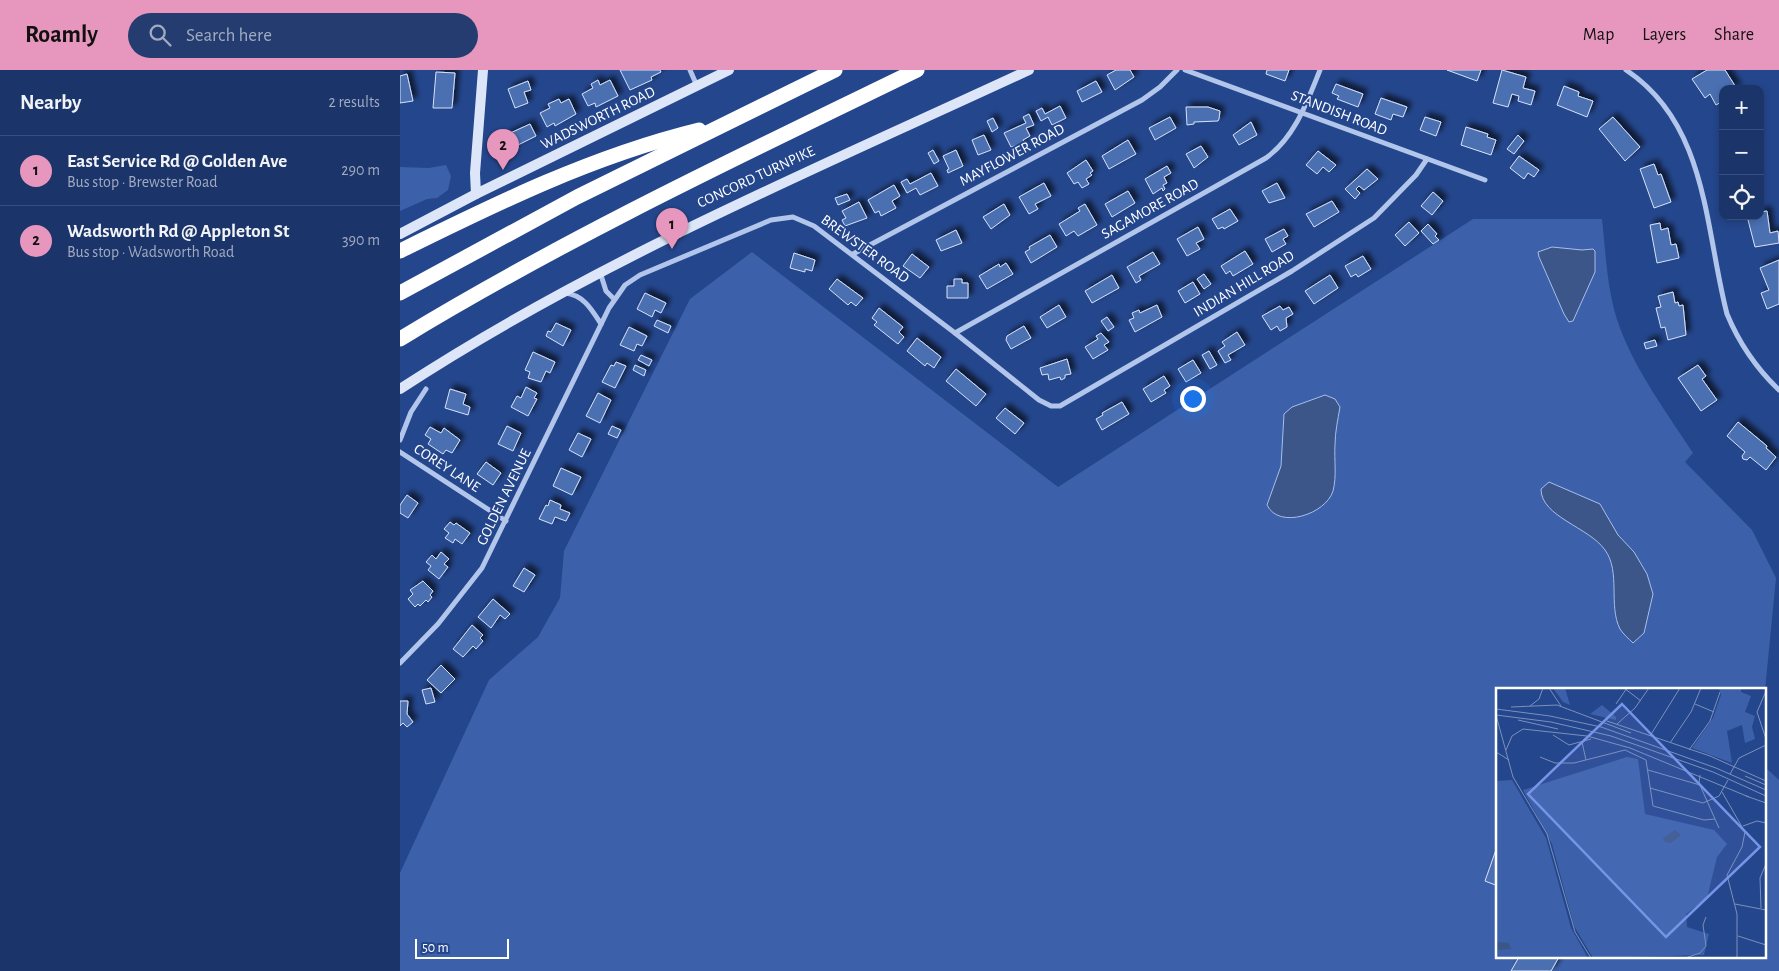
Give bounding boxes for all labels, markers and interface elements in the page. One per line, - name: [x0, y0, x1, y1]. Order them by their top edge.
- search box: [128, 13, 478, 58]
- icon: search: [146, 21, 174, 49]
- text: Roamly: [25, 23, 98, 47]
- text: Search here: [186, 26, 272, 45]
- text: Map: [1583, 26, 1614, 44]
- text: Layers: [1642, 26, 1686, 44]
- text: Share: [1714, 26, 1754, 44]
- street label: WADSWORTH ROAD: [539, 84, 658, 152]
- map controls: [1719, 85, 1764, 220]
- button: +: [1719, 85, 1764, 130]
- street label: STANDISH ROAD: [1289, 88, 1389, 138]
- text: Nearby: [20, 92, 81, 113]
- text: 2 results: [328, 94, 380, 110]
- street label: MAYFLOWER ROAD: [957, 121, 1067, 189]
- pin: 2: [487, 129, 519, 170]
- button: −: [1719, 130, 1764, 175]
- street label: CONCORD TURNPIKE: [695, 143, 817, 211]
- text: East Service Rd @ Golden Ave: [67, 152, 287, 171]
- text: 1: [33, 162, 39, 178]
- text: 290 m: [341, 162, 380, 178]
- text: Bus stop · Brewster Road: [67, 174, 218, 190]
- button: locate: [1719, 175, 1764, 220]
- street label: SAGAMORE ROAD: [1099, 176, 1201, 242]
- pin: 1: [656, 208, 688, 249]
- street label: BREWSTER ROAD: [818, 212, 912, 286]
- text: Wadsworth Rd @ Appleton St: [67, 222, 289, 241]
- text: 2: [32, 232, 40, 248]
- text: 390 m: [342, 232, 380, 248]
- text: Bus stop · Wadsworth Road: [67, 244, 234, 260]
- street label: INDIAN HILL ROAD: [1191, 248, 1297, 320]
- your location: [1180, 386, 1206, 412]
- street label: COREY LANE: [411, 441, 483, 495]
- street label: GOLDEN AVENUE: [474, 446, 534, 548]
- inset map: [1496, 688, 1766, 958]
- scale bar: [415, 936, 509, 959]
- text: 50 m: [422, 941, 449, 955]

